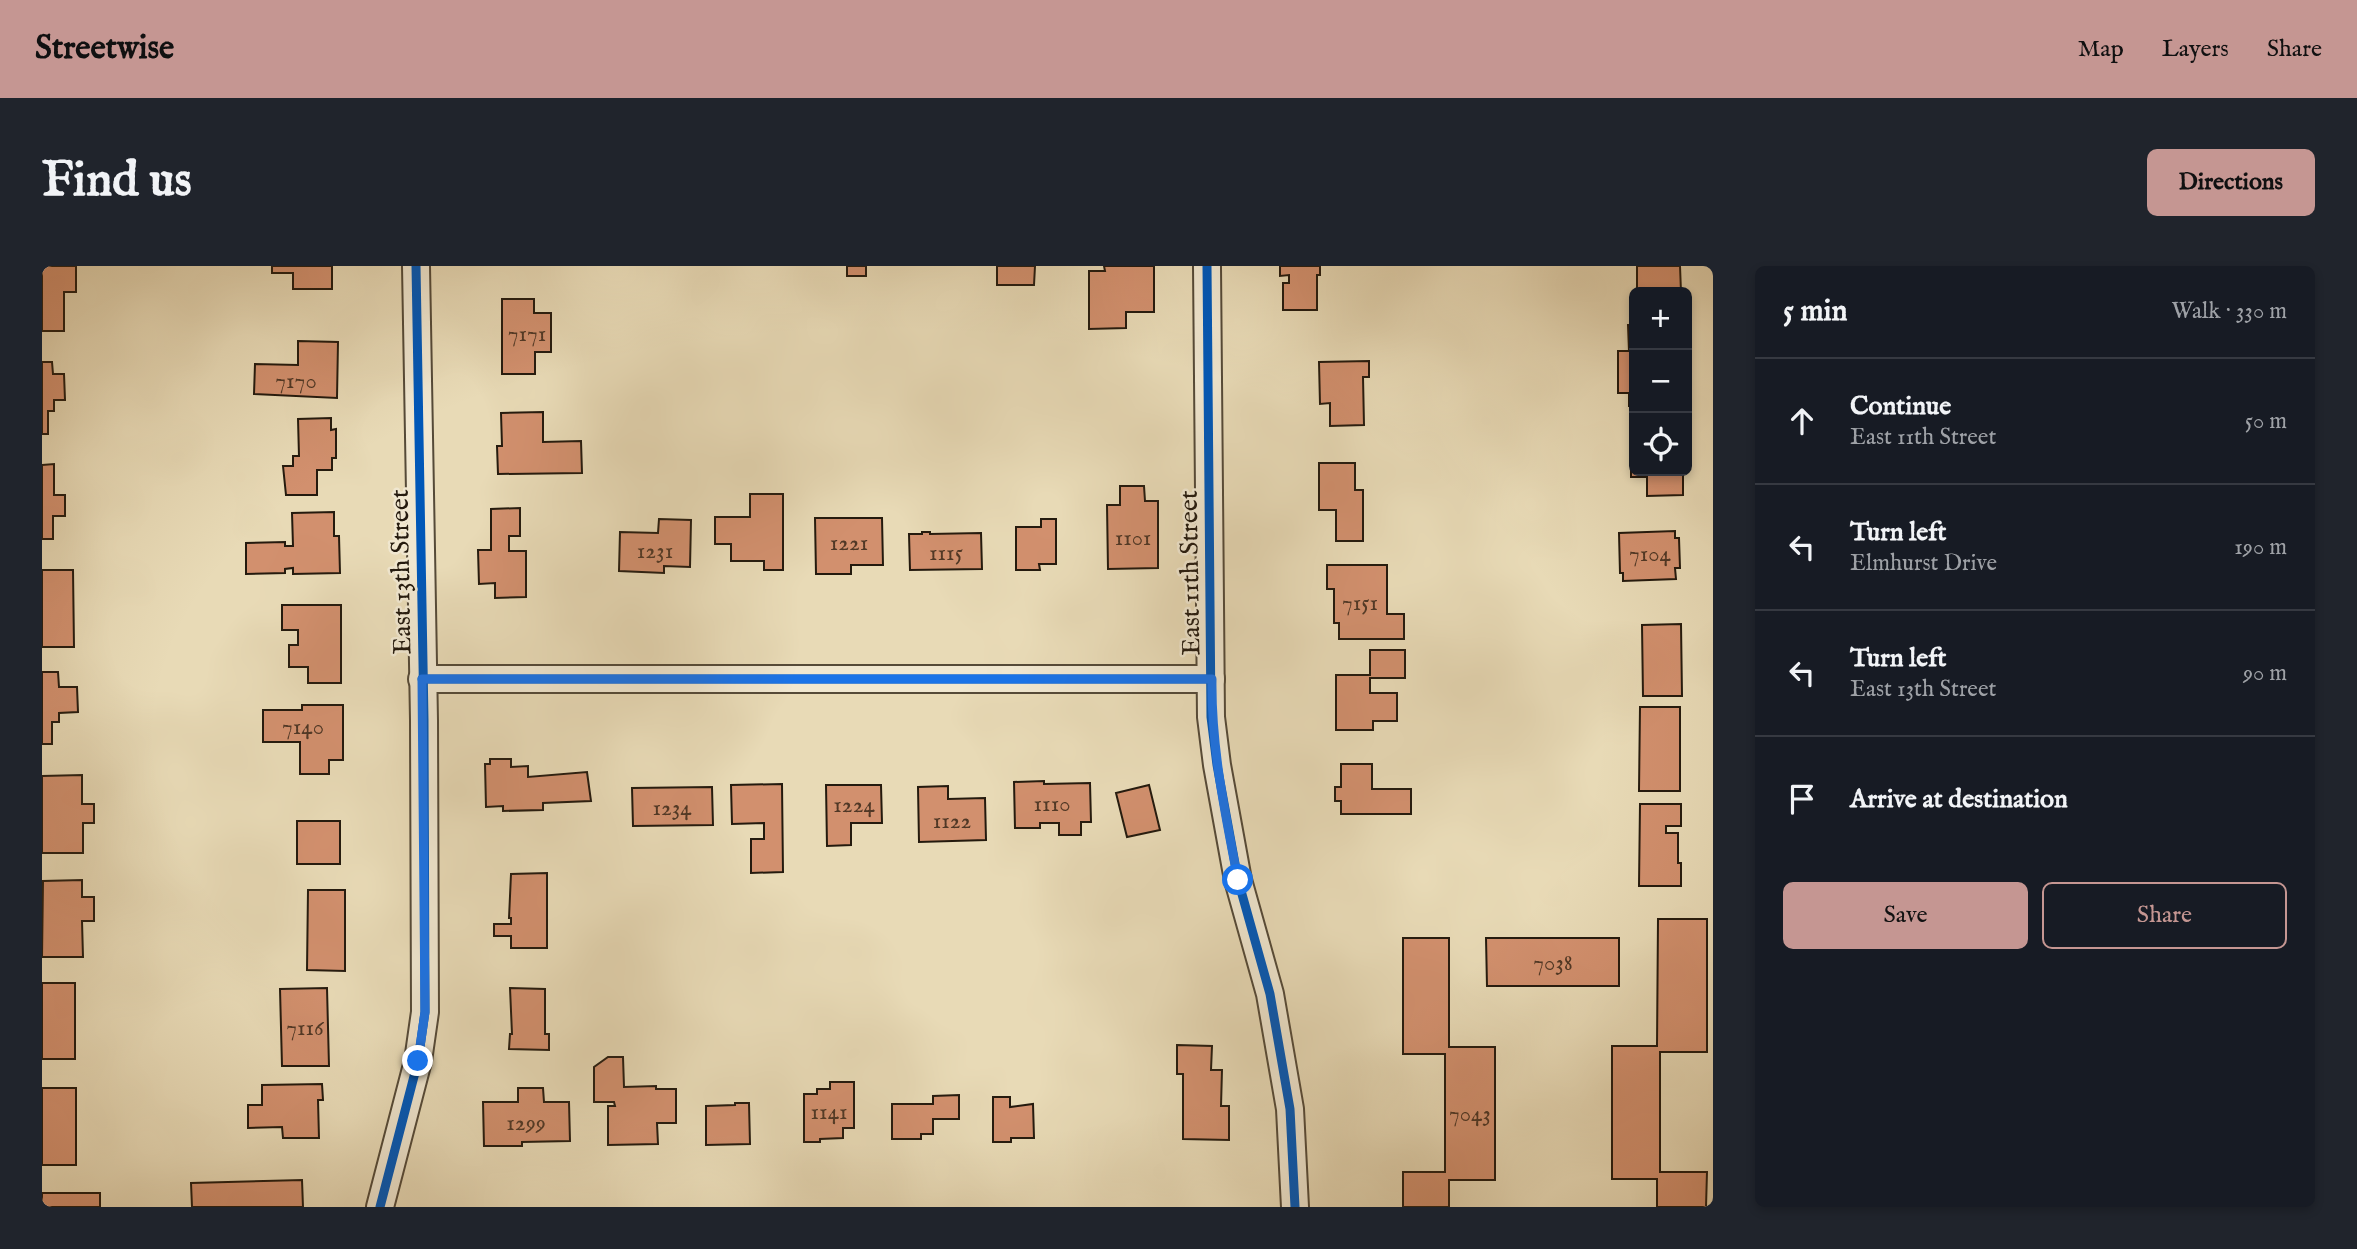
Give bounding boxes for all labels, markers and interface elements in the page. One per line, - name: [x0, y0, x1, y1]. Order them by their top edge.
- text: Streetwise: [35, 28, 174, 70]
- text: Map: [2078, 34, 2124, 65]
- text: Layers: [2162, 34, 2229, 65]
- text: Share: [2267, 34, 2322, 65]
- button: Directions: [2147, 149, 2315, 216]
- text: Find us: [42, 151, 192, 213]
- map controls: [1629, 287, 1692, 476]
- button: +: [1629, 287, 1692, 350]
- text: 5 min: [1783, 293, 1848, 331]
- text: Walk · 330 m: [2172, 297, 2287, 326]
- house number: 7171: [508, 320, 546, 349]
- button: −: [1629, 350, 1692, 413]
- house number: 7170: [275, 367, 317, 396]
- text: Continue: [1850, 390, 1951, 423]
- icon: ahead: [1783, 402, 1821, 440]
- text: 50 m: [2245, 407, 2287, 436]
- button: locate: [1629, 413, 1692, 476]
- text: East 11th Street: [1850, 423, 1996, 452]
- street label: East 13th Street: [384, 489, 419, 655]
- street label: East 11th Street: [1173, 490, 1208, 656]
- text: Turn left: [1850, 516, 1947, 549]
- house number: 1101: [1115, 524, 1151, 553]
- icon: left: [1783, 528, 1821, 566]
- house number: 1221: [830, 529, 868, 558]
- text: 190 m: [2234, 533, 2287, 562]
- house number: 1231: [637, 537, 673, 566]
- house number: 1115: [929, 539, 963, 568]
- house number: 7104: [1629, 540, 1672, 569]
- text: Elmhurst Drive: [1850, 549, 1997, 578]
- house number: 7151: [1342, 589, 1378, 618]
- text: Turn left: [1850, 642, 1947, 675]
- icon: left: [1783, 654, 1821, 692]
- text: 90 m: [2243, 659, 2287, 688]
- text: East 13th Street: [1850, 675, 1996, 704]
- house number: 7140: [282, 713, 324, 742]
- icon: arrive: [1783, 780, 1821, 818]
- text: Arrive at destination: [1850, 783, 2068, 816]
- house number: 1110: [1034, 790, 1070, 819]
- house number: 1224: [833, 791, 875, 820]
- house number: 1234: [652, 794, 692, 823]
- house number: 1122: [933, 807, 971, 836]
- route start: [1222, 864, 1253, 895]
- button: Save: [1783, 882, 2028, 949]
- button: Share: [2042, 882, 2287, 949]
- house number: 7038: [1533, 949, 1573, 978]
- house number: 7116: [286, 1014, 325, 1043]
- route end: [402, 1045, 433, 1076]
- house number: 1141: [811, 1098, 847, 1127]
- house number: 7043: [1449, 1100, 1491, 1129]
- house number: 1299: [506, 1109, 546, 1138]

